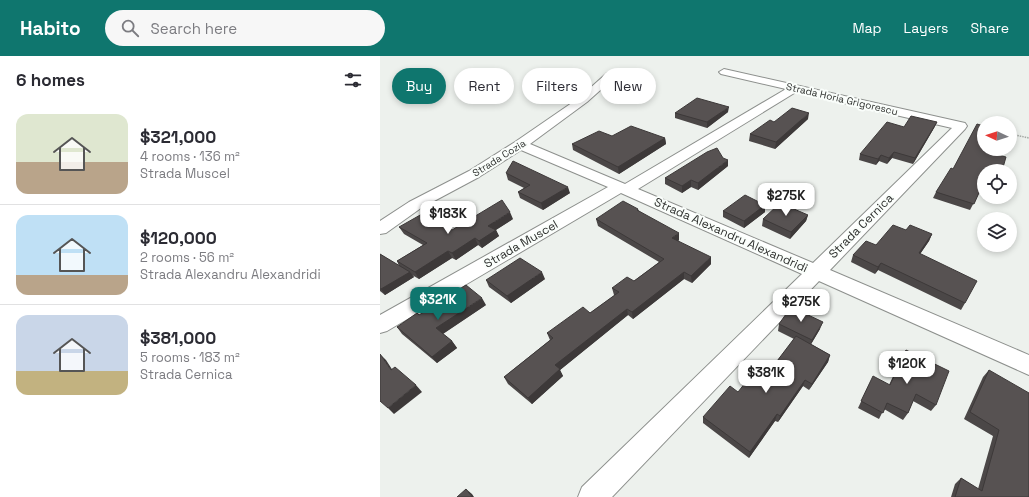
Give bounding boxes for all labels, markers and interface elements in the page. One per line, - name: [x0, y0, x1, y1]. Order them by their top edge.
- search box: [105, 10, 385, 46]
- text: Habito: [20, 16, 81, 41]
- icon: search: [119, 17, 141, 39]
- text: Search here: [151, 19, 237, 38]
- text: Map: [852, 19, 882, 37]
- text: Layers: [904, 19, 948, 37]
- text: Share: [970, 19, 1009, 37]
- chip: Buy: [392, 68, 446, 104]
- chip: Rent: [454, 68, 514, 104]
- chip: Filters: [522, 68, 592, 104]
- chip: New: [600, 68, 656, 104]
- text: 6 homes: [16, 69, 85, 91]
- icon: filters: [342, 69, 364, 91]
- street label: Strada Horia Grigorescu: [785, 80, 899, 118]
- north arrow: [977, 116, 1017, 156]
- map controls: [977, 116, 1017, 252]
- text: $321,000: [140, 126, 216, 148]
- icon: home: [48, 130, 96, 178]
- street label: Strada Cozia: [470, 136, 528, 180]
- text: 4 rooms · 136 m²: [140, 148, 240, 165]
- button: locate: [977, 164, 1017, 204]
- text: Strada Muscel: [140, 165, 230, 182]
- pin: $275K: [758, 183, 814, 217]
- text: $275K: [767, 187, 805, 204]
- street label: Strada Cernica: [825, 190, 897, 262]
- street label: Strada Alexandru Alexandridi: [652, 194, 810, 276]
- pin: $183K: [420, 201, 476, 235]
- text: $183K: [429, 205, 467, 222]
- button: layers: [977, 212, 1017, 252]
- street label: Strada Muscel: [481, 216, 561, 272]
- text: $120,000: [140, 227, 217, 249]
- icon: home: [48, 231, 96, 279]
- text: 2 rooms · 56 m²: [140, 249, 234, 266]
- text: Strada Alexandru Alexandridi: [140, 266, 321, 283]
- pin: $321K: [410, 287, 466, 321]
- pin: $275K: [773, 289, 829, 323]
- text: $321K: [419, 291, 457, 308]
- text: $275K: [782, 293, 820, 310]
- text: $381,000: [140, 327, 216, 349]
- icon: home: [48, 331, 96, 379]
- text: 5 rooms · 183 m²: [140, 349, 240, 366]
- pin: $120K: [879, 351, 935, 385]
- text: $120K: [888, 355, 926, 372]
- pin: $381K: [738, 360, 794, 394]
- text: $381K: [747, 364, 785, 381]
- text: Strada Cernica: [140, 366, 232, 383]

